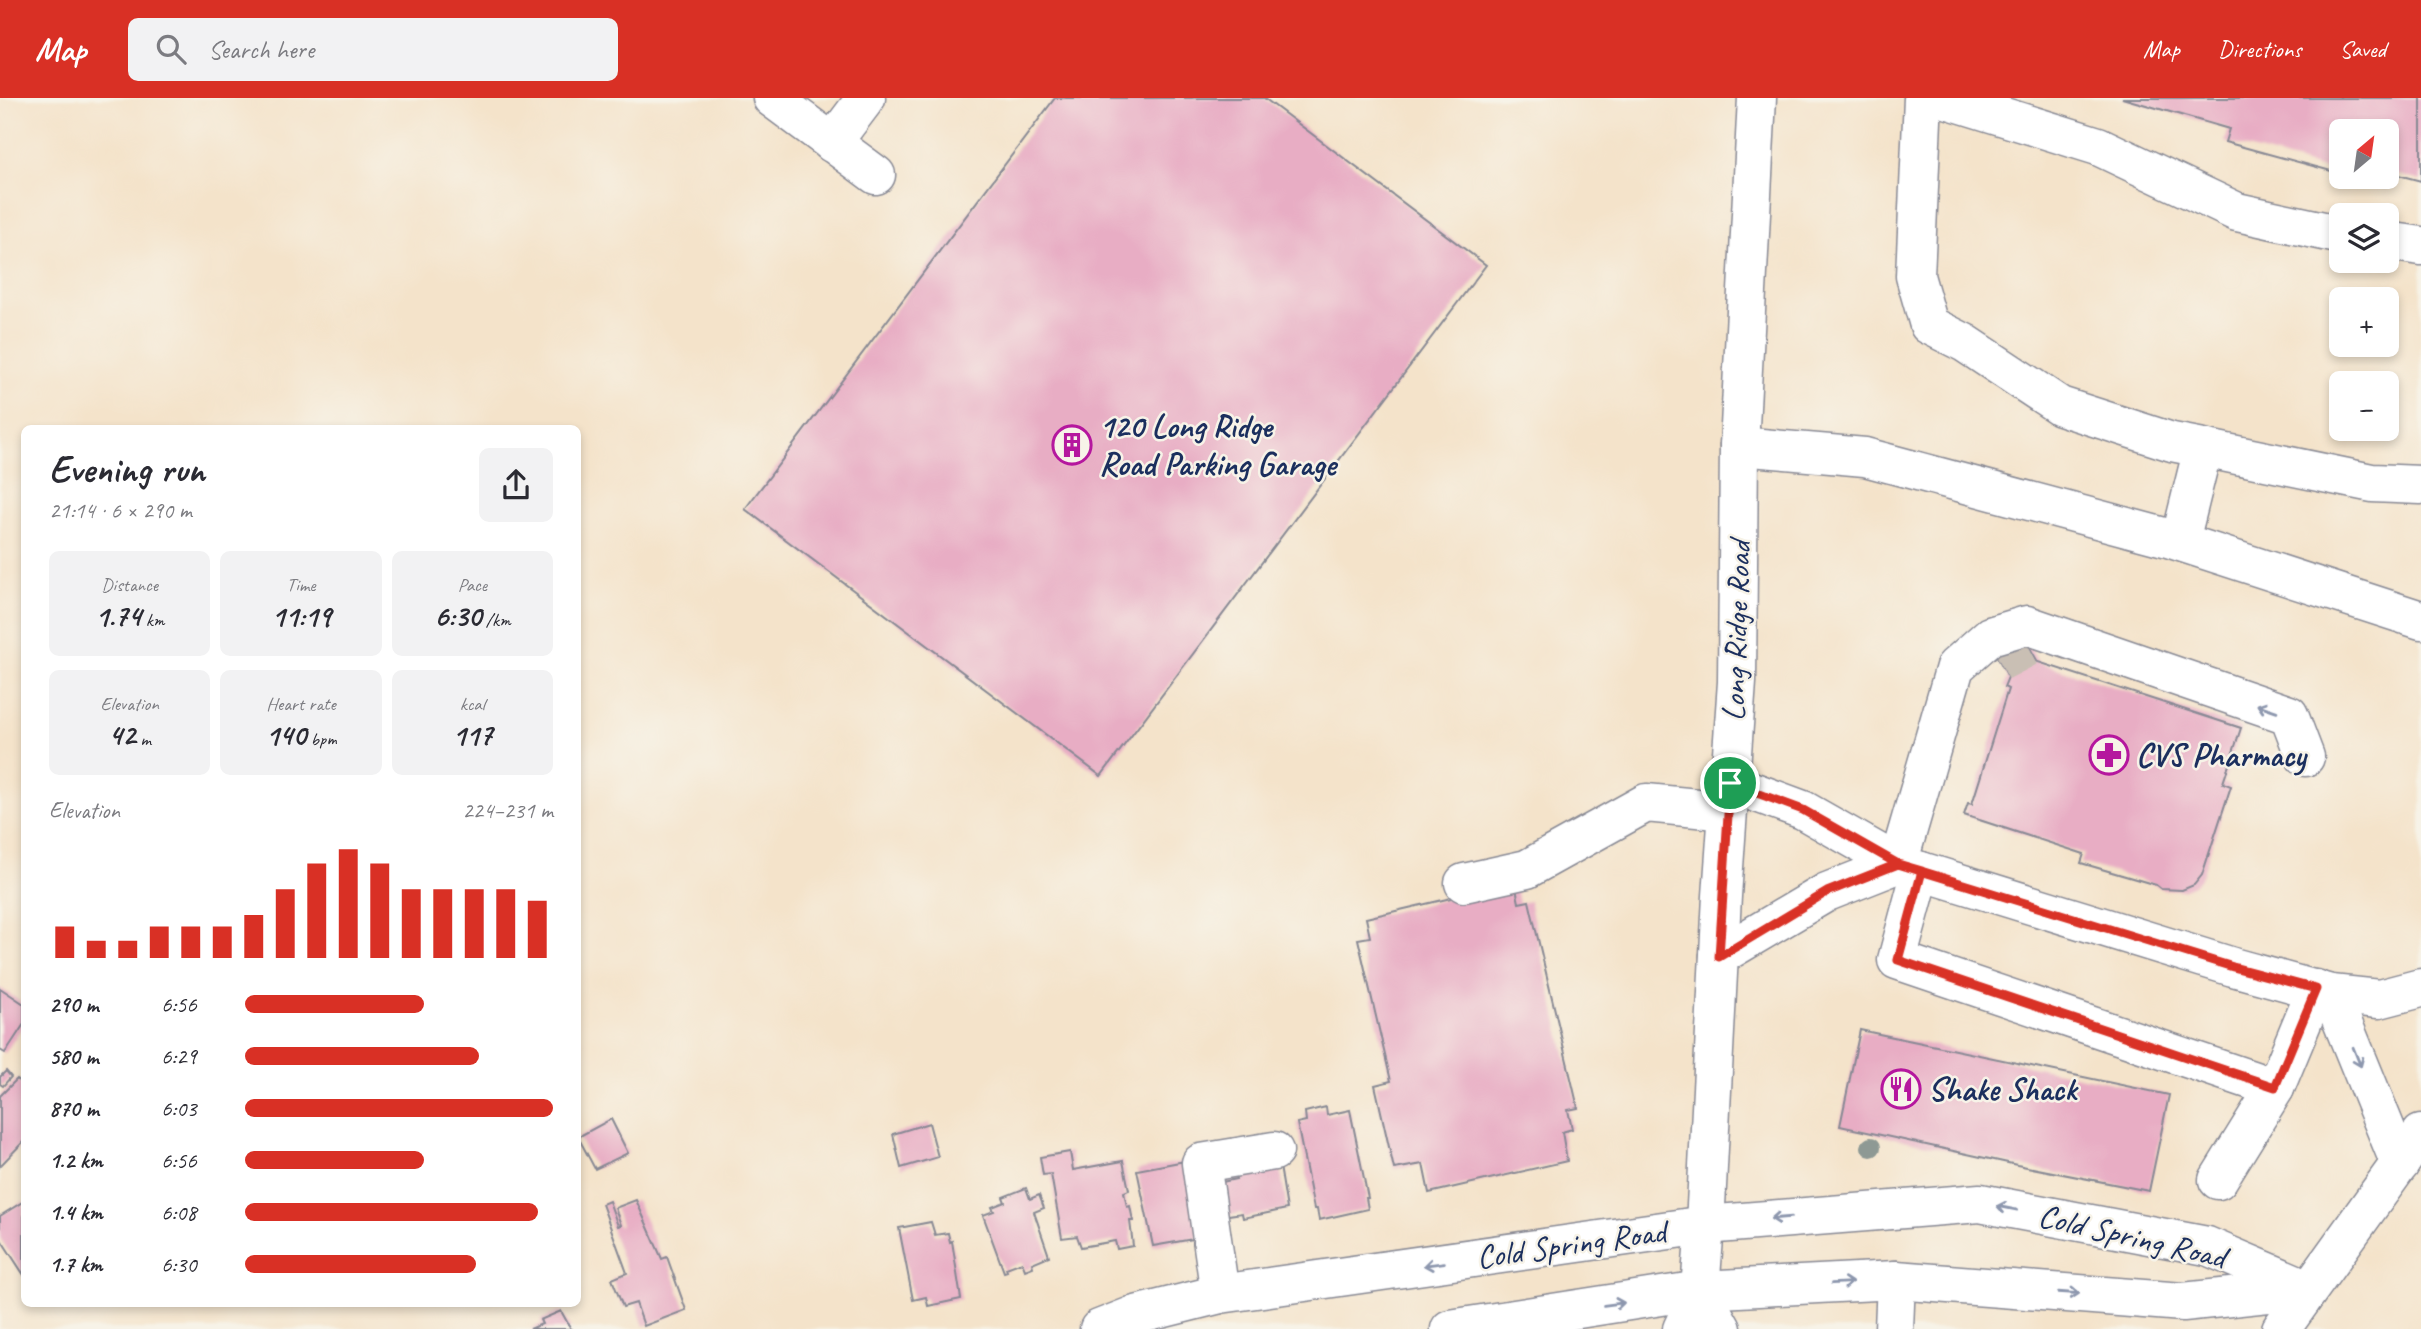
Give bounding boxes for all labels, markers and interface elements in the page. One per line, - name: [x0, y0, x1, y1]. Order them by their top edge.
- search box: [128, 18, 618, 81]
- text: Map: [35, 28, 86, 70]
- icon: search: [152, 30, 190, 68]
- text: Search here: [208, 33, 314, 66]
- text: Map: [2143, 34, 2180, 64]
- text: Directions: [2218, 34, 2301, 64]
- text: Saved: [2339, 34, 2386, 64]
- north arrow: [2329, 119, 2399, 189]
- map controls: [2329, 119, 2399, 441]
- button: layers: [2329, 203, 2399, 273]
- button: +: [2329, 287, 2399, 357]
- button: −: [2329, 371, 2399, 441]
- place label: 120 Long Ridge Road Parking Garage: [1099, 405, 1338, 485]
- building icon: 120 Long Ridge Road Parking Garage: [1051, 424, 1093, 466]
- text: Evening run: [49, 446, 205, 493]
- button: share: [479, 448, 553, 522]
- text: 21:14 · 6 × 290 m: [49, 496, 192, 525]
- street label: Long Ridge Road: [1712, 535, 1760, 722]
- text: Distance: [101, 573, 158, 597]
- text: Time: [286, 573, 316, 597]
- text: Pace: [458, 573, 487, 597]
- text: 1.74: [95, 597, 141, 635]
- text: 11:19: [271, 597, 331, 635]
- text: 6:30: [434, 597, 481, 635]
- text: km: [141, 608, 164, 632]
- text: /km: [481, 608, 511, 632]
- text: Elevation: [100, 692, 159, 716]
- text: Heart rate: [266, 692, 336, 716]
- text: kcal: [460, 692, 485, 716]
- one-way arrow: [2257, 701, 2279, 713]
- text: 42: [109, 716, 136, 754]
- text: 140: [265, 716, 306, 754]
- text: 117: [452, 716, 493, 754]
- text: m: [136, 727, 151, 751]
- text: bpm: [306, 727, 337, 751]
- pharmacy icon: CVS Pharmacy: [2088, 734, 2130, 776]
- place label: CVS Pharmacy: [2136, 734, 2308, 776]
- pin: [1700, 753, 1760, 813]
- icon: arrive: [1711, 764, 1749, 802]
- text: Elevation: [49, 796, 120, 825]
- text: 224–231 m: [462, 796, 553, 825]
- text: 290 m: [49, 990, 98, 1019]
- text: 6:56: [161, 990, 197, 1019]
- text: 580 m: [49, 1042, 98, 1071]
- text: 6:29: [161, 1042, 197, 1071]
- one-way arrow: [2351, 1046, 2364, 1067]
- restaurant icon: Shake Shack: [1880, 1068, 1922, 1110]
- place label: Shake Shack: [1928, 1068, 2079, 1110]
- text: 870 m: [49, 1094, 99, 1123]
- text: 6:03: [161, 1094, 197, 1123]
- text: 1.2 km: [49, 1146, 103, 1175]
- text: 6:56: [161, 1146, 197, 1175]
- street label: Cold Spring Road: [2034, 1194, 2234, 1279]
- text: 1.4 km: [49, 1198, 103, 1227]
- text: 6:08: [161, 1198, 197, 1227]
- one-way arrow: [1996, 1201, 2019, 1215]
- street label: Cold Spring Road: [1474, 1209, 1673, 1278]
- one-way arrow: [1770, 1212, 1792, 1225]
- text: 1.7 km: [49, 1250, 102, 1279]
- text: 6:30: [161, 1250, 197, 1279]
- one-way arrow: [1423, 1257, 1446, 1270]
- one-way arrow: [1830, 1276, 1853, 1289]
- one-way arrow: [2057, 1287, 2079, 1300]
- one-way arrow: [1602, 1297, 1625, 1310]

